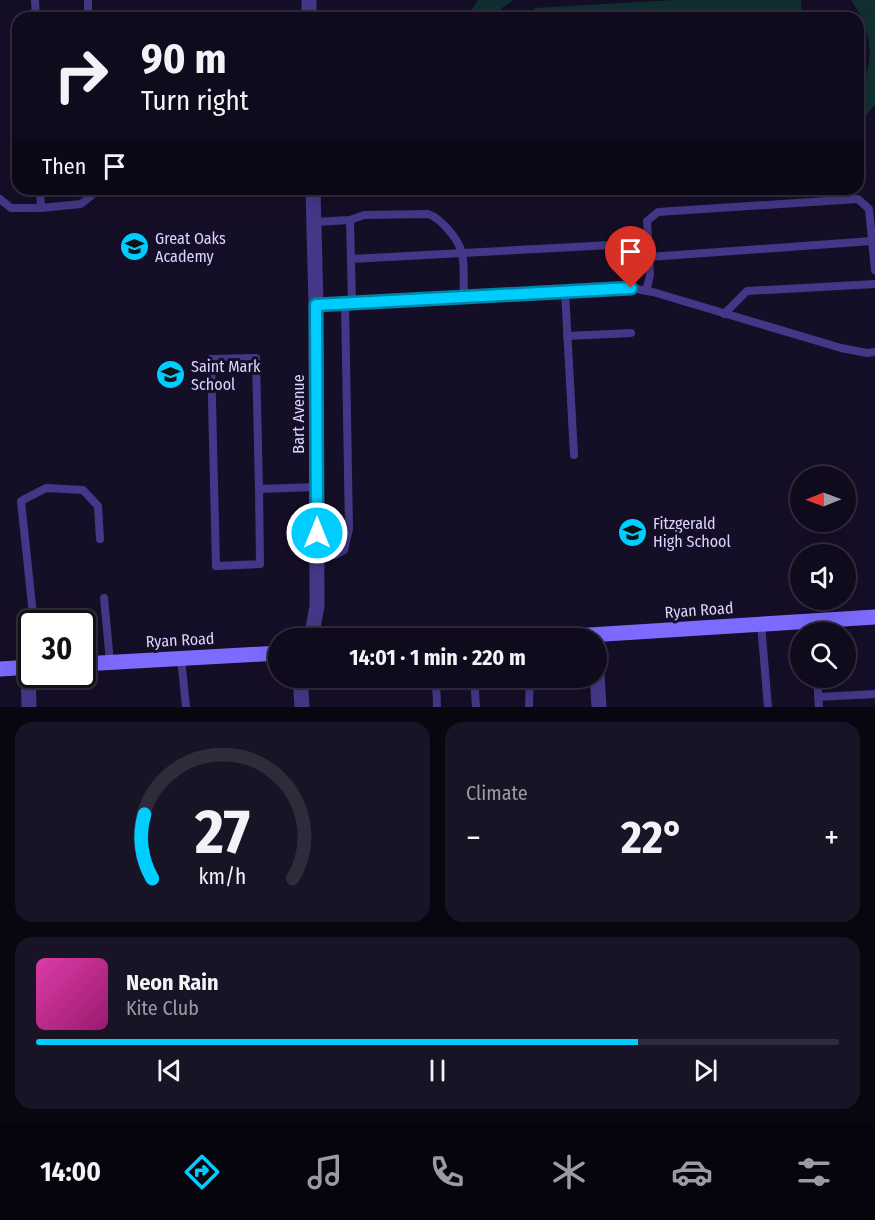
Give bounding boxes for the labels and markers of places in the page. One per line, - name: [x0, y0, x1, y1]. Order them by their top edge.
- pin: [605, 226, 656, 288]
- place label: Great Oaks Academy: [155, 229, 226, 266]
- school or university icon: Great Oaks Academy: [118, 231, 150, 263]
- place label: Saint Mark School: [191, 357, 261, 394]
- school or university icon: Saint Mark School: [154, 359, 186, 391]
- place label: Fitzgerald High School: [653, 514, 731, 551]
- school or university icon: Fitzgerald High School: [616, 516, 648, 548]

